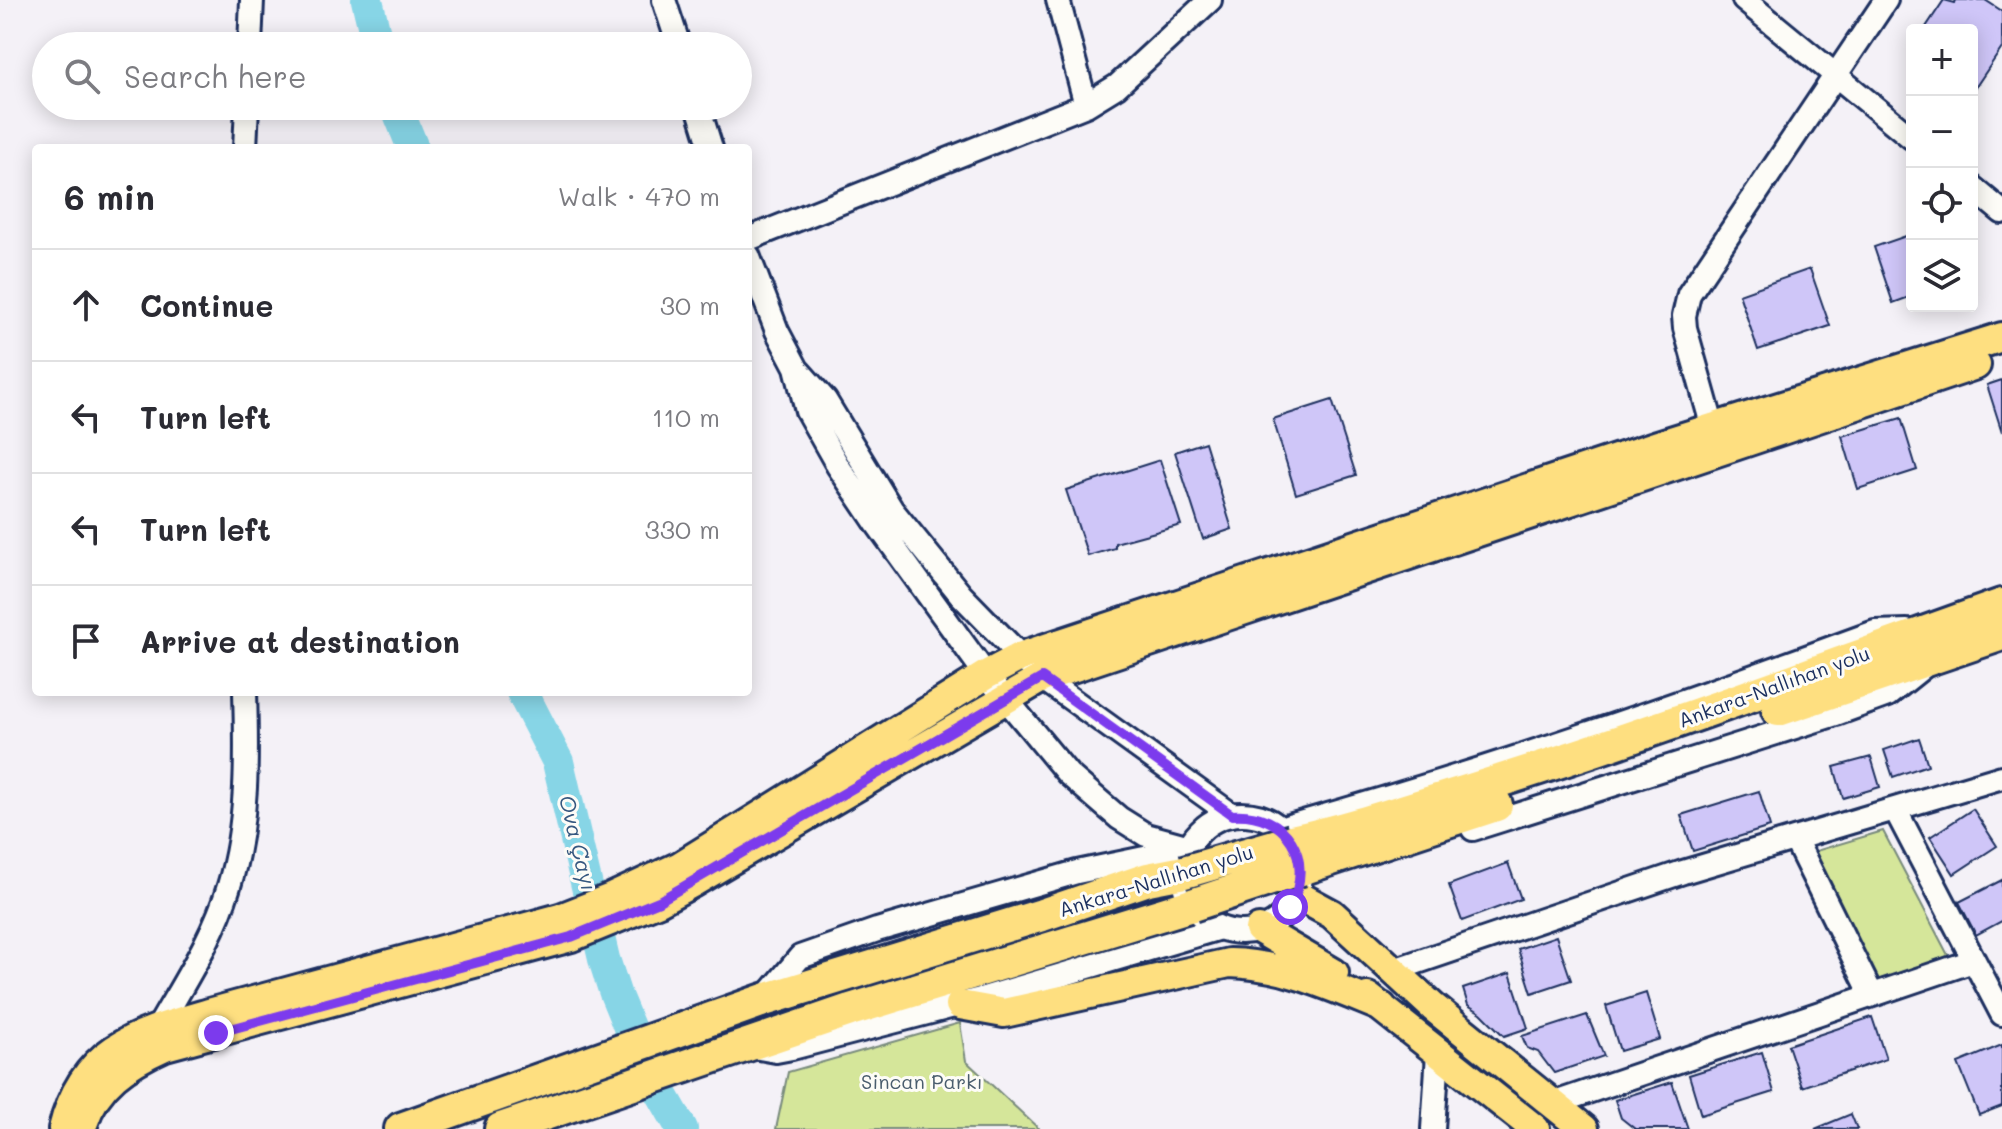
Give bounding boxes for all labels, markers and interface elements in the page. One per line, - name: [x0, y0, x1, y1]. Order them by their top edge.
- map controls: [1906, 24, 1978, 312]
- button: +: [1906, 24, 1978, 96]
- search box: [32, 32, 752, 120]
- icon: search: [60, 54, 104, 98]
- text: Search here: [124, 56, 307, 96]
- button: −: [1906, 96, 1978, 168]
- button: locate: [1906, 168, 1978, 240]
- text: 6 min: [64, 174, 155, 219]
- text: Walk · 470 m: [558, 179, 720, 213]
- button: layers: [1906, 240, 1978, 312]
- icon: ahead: [64, 283, 108, 327]
- text: Continue: [140, 285, 273, 325]
- text: 30 m: [660, 288, 720, 322]
- icon: left: [64, 395, 108, 439]
- text: Turn left: [140, 397, 271, 437]
- text: 110 m: [652, 400, 720, 434]
- icon: left: [64, 507, 108, 551]
- text: Turn left: [140, 509, 271, 549]
- text: 330 m: [644, 512, 720, 546]
- icon: arrive: [64, 619, 108, 663]
- text: Arrive at destination: [140, 621, 460, 661]
- street label: Ankara-Nallıhan yolu: [1674, 639, 1873, 733]
- water label: Ova Çayı: [553, 792, 604, 894]
- street label: Ankara-Nallıhan yolu: [1055, 838, 1256, 922]
- route start: [1272, 889, 1308, 925]
- route end: [198, 1015, 234, 1051]
- park label: Sincan Parkı: [861, 1068, 983, 1094]

